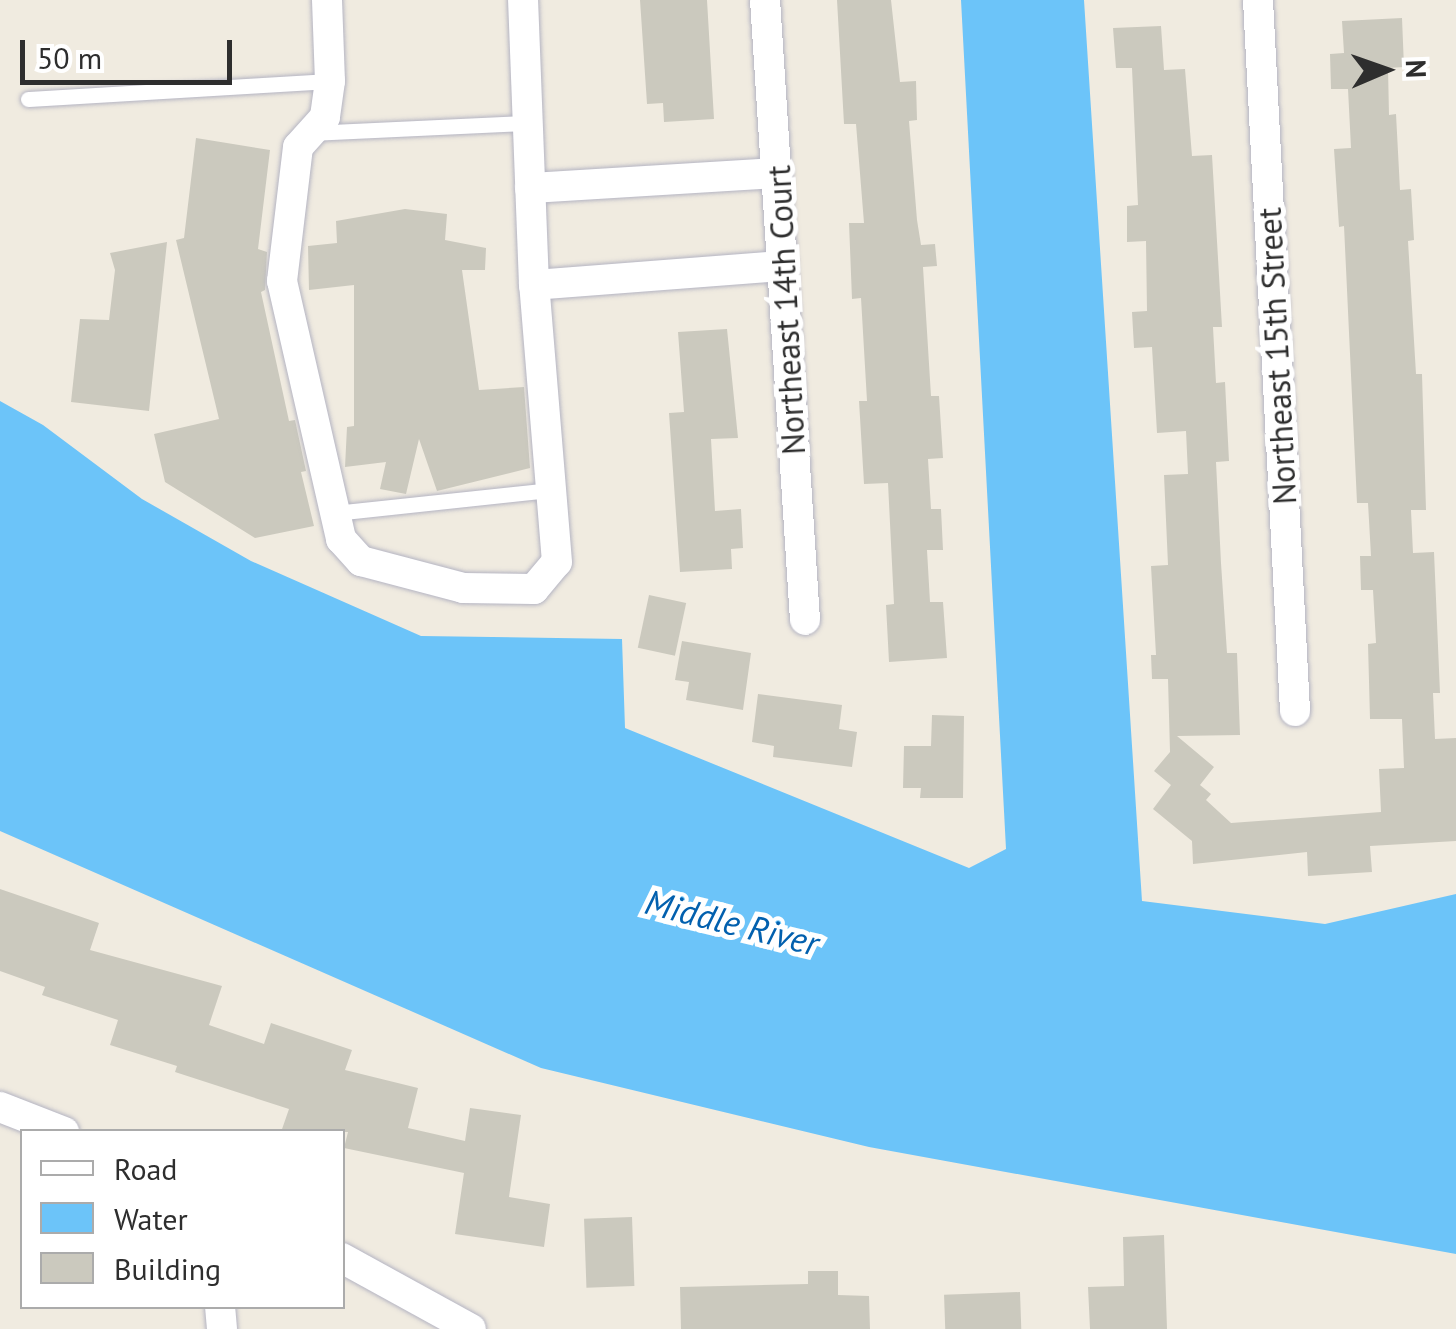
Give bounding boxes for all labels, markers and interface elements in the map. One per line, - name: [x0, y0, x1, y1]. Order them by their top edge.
- scale bar: [25, 20, 238, 82]
- north arrow: [1336, 20, 1436, 120]
- text: 50 m: [37, 38, 102, 77]
- text: N: [1398, 59, 1435, 79]
- street label: Northeast 14th Court: [759, 164, 813, 456]
- street label: Northeast 15th Street: [1250, 207, 1304, 505]
- water label: Middle River: [641, 880, 823, 964]
- legend: [20, 1129, 345, 1309]
- text: Road: [114, 1149, 178, 1188]
- text: Water: [114, 1199, 188, 1238]
- text: Building: [114, 1249, 221, 1288]

